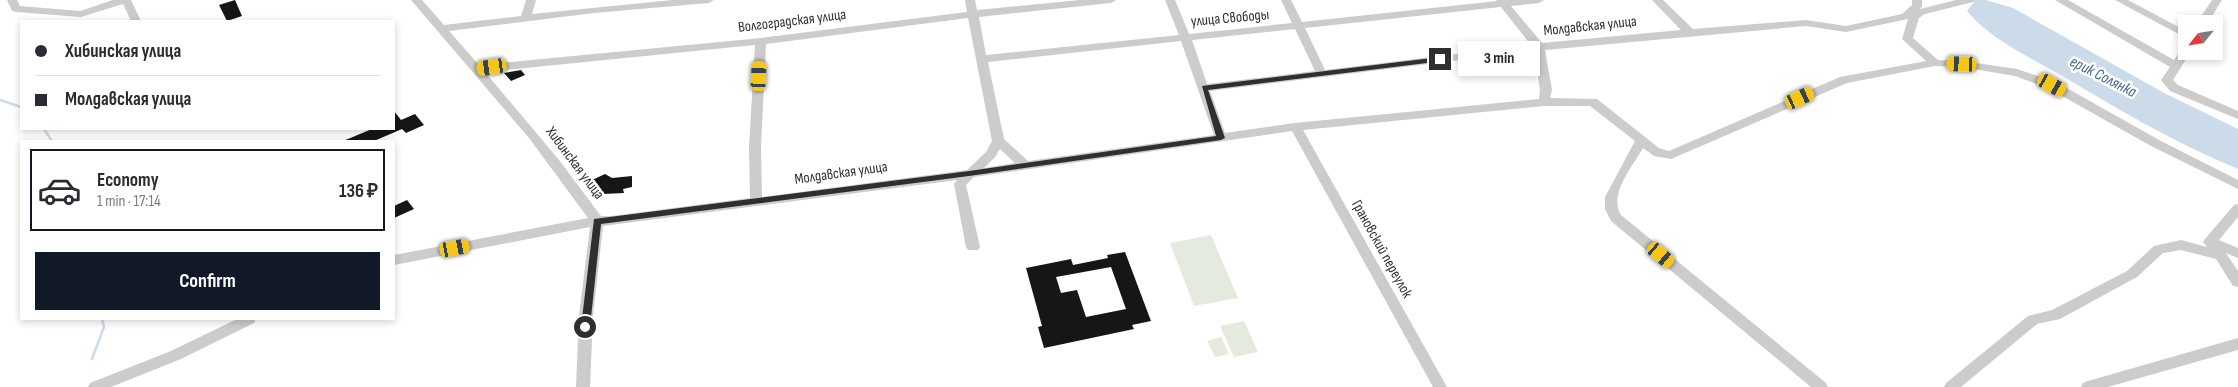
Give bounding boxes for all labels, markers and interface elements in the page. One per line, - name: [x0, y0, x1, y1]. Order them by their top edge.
- street label: Волгоградская улица: [737, 5, 847, 37]
- street label: улица Свободы: [1190, 5, 1270, 31]
- street label: Молдавская улица: [1542, 12, 1638, 40]
- north arrow: [2178, 15, 2222, 60]
- map controls: [2178, 15, 2223, 60]
- text: Хибинская улица: [65, 40, 181, 63]
- callout: 3 min: [1458, 42, 1540, 76]
- route end: [1429, 48, 1451, 70]
- text: 3 min: [1484, 49, 1514, 68]
- water label: ерик Солянка: [2067, 52, 2140, 102]
- car: [1946, 56, 1977, 72]
- car: [476, 57, 507, 77]
- car: [750, 61, 767, 91]
- car: [2035, 71, 2068, 99]
- car: [1783, 85, 1816, 111]
- text: Молдавская улица: [65, 88, 191, 111]
- street label: Хибинская улица: [541, 122, 609, 203]
- street label: Молдавская улица: [793, 157, 889, 189]
- icon: car: [37, 168, 82, 213]
- text: Economy: [97, 169, 159, 192]
- text: 136 ₽: [339, 180, 378, 203]
- text: 1 min · 17:14: [97, 192, 161, 211]
- street label: Грановский переулок: [1347, 197, 1417, 302]
- car: [438, 238, 471, 258]
- car: [1644, 240, 1677, 270]
- button: Confirm: [35, 252, 380, 310]
- route start: [574, 316, 596, 338]

